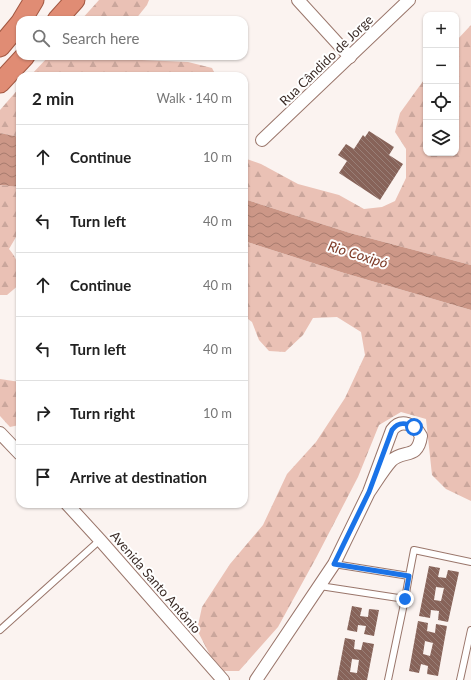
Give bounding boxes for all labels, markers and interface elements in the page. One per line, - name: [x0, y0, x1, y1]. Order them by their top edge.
- street label: Rua Cândido de Jorge: [276, 11, 376, 109]
- map controls: [423, 12, 459, 156]
- button: +: [423, 12, 459, 48]
- search box: [16, 16, 248, 60]
- icon: search: [30, 27, 52, 49]
- text: Search here: [62, 29, 139, 47]
- button: −: [423, 48, 459, 84]
- button: locate: [423, 84, 459, 120]
- text: 2 min: [32, 88, 74, 109]
- text: Walk · 140 m: [156, 90, 232, 106]
- button: layers: [423, 120, 459, 156]
- icon: ahead: [32, 146, 54, 168]
- text: Continue: [70, 148, 131, 166]
- text: 10 m: [203, 149, 232, 165]
- icon: left: [32, 210, 54, 232]
- text: Turn left: [70, 212, 126, 230]
- text: 40 m: [203, 213, 232, 229]
- water label: Rio Coxipó: [326, 237, 390, 271]
- icon: ahead: [32, 274, 54, 296]
- text: Continue: [70, 276, 131, 294]
- text: 40 m: [203, 277, 232, 293]
- icon: left: [32, 338, 54, 360]
- text: Turn left: [70, 340, 126, 358]
- text: 40 m: [203, 341, 232, 357]
- icon: right: [32, 402, 54, 424]
- text: Turn right: [70, 404, 135, 422]
- text: 10 m: [203, 405, 232, 421]
- route start: [405, 418, 423, 436]
- icon: arrive: [32, 466, 54, 488]
- text: Arrive at destination: [70, 468, 207, 486]
- street label: Avenida Santo Antônio: [107, 528, 205, 636]
- route end: [396, 590, 414, 608]

